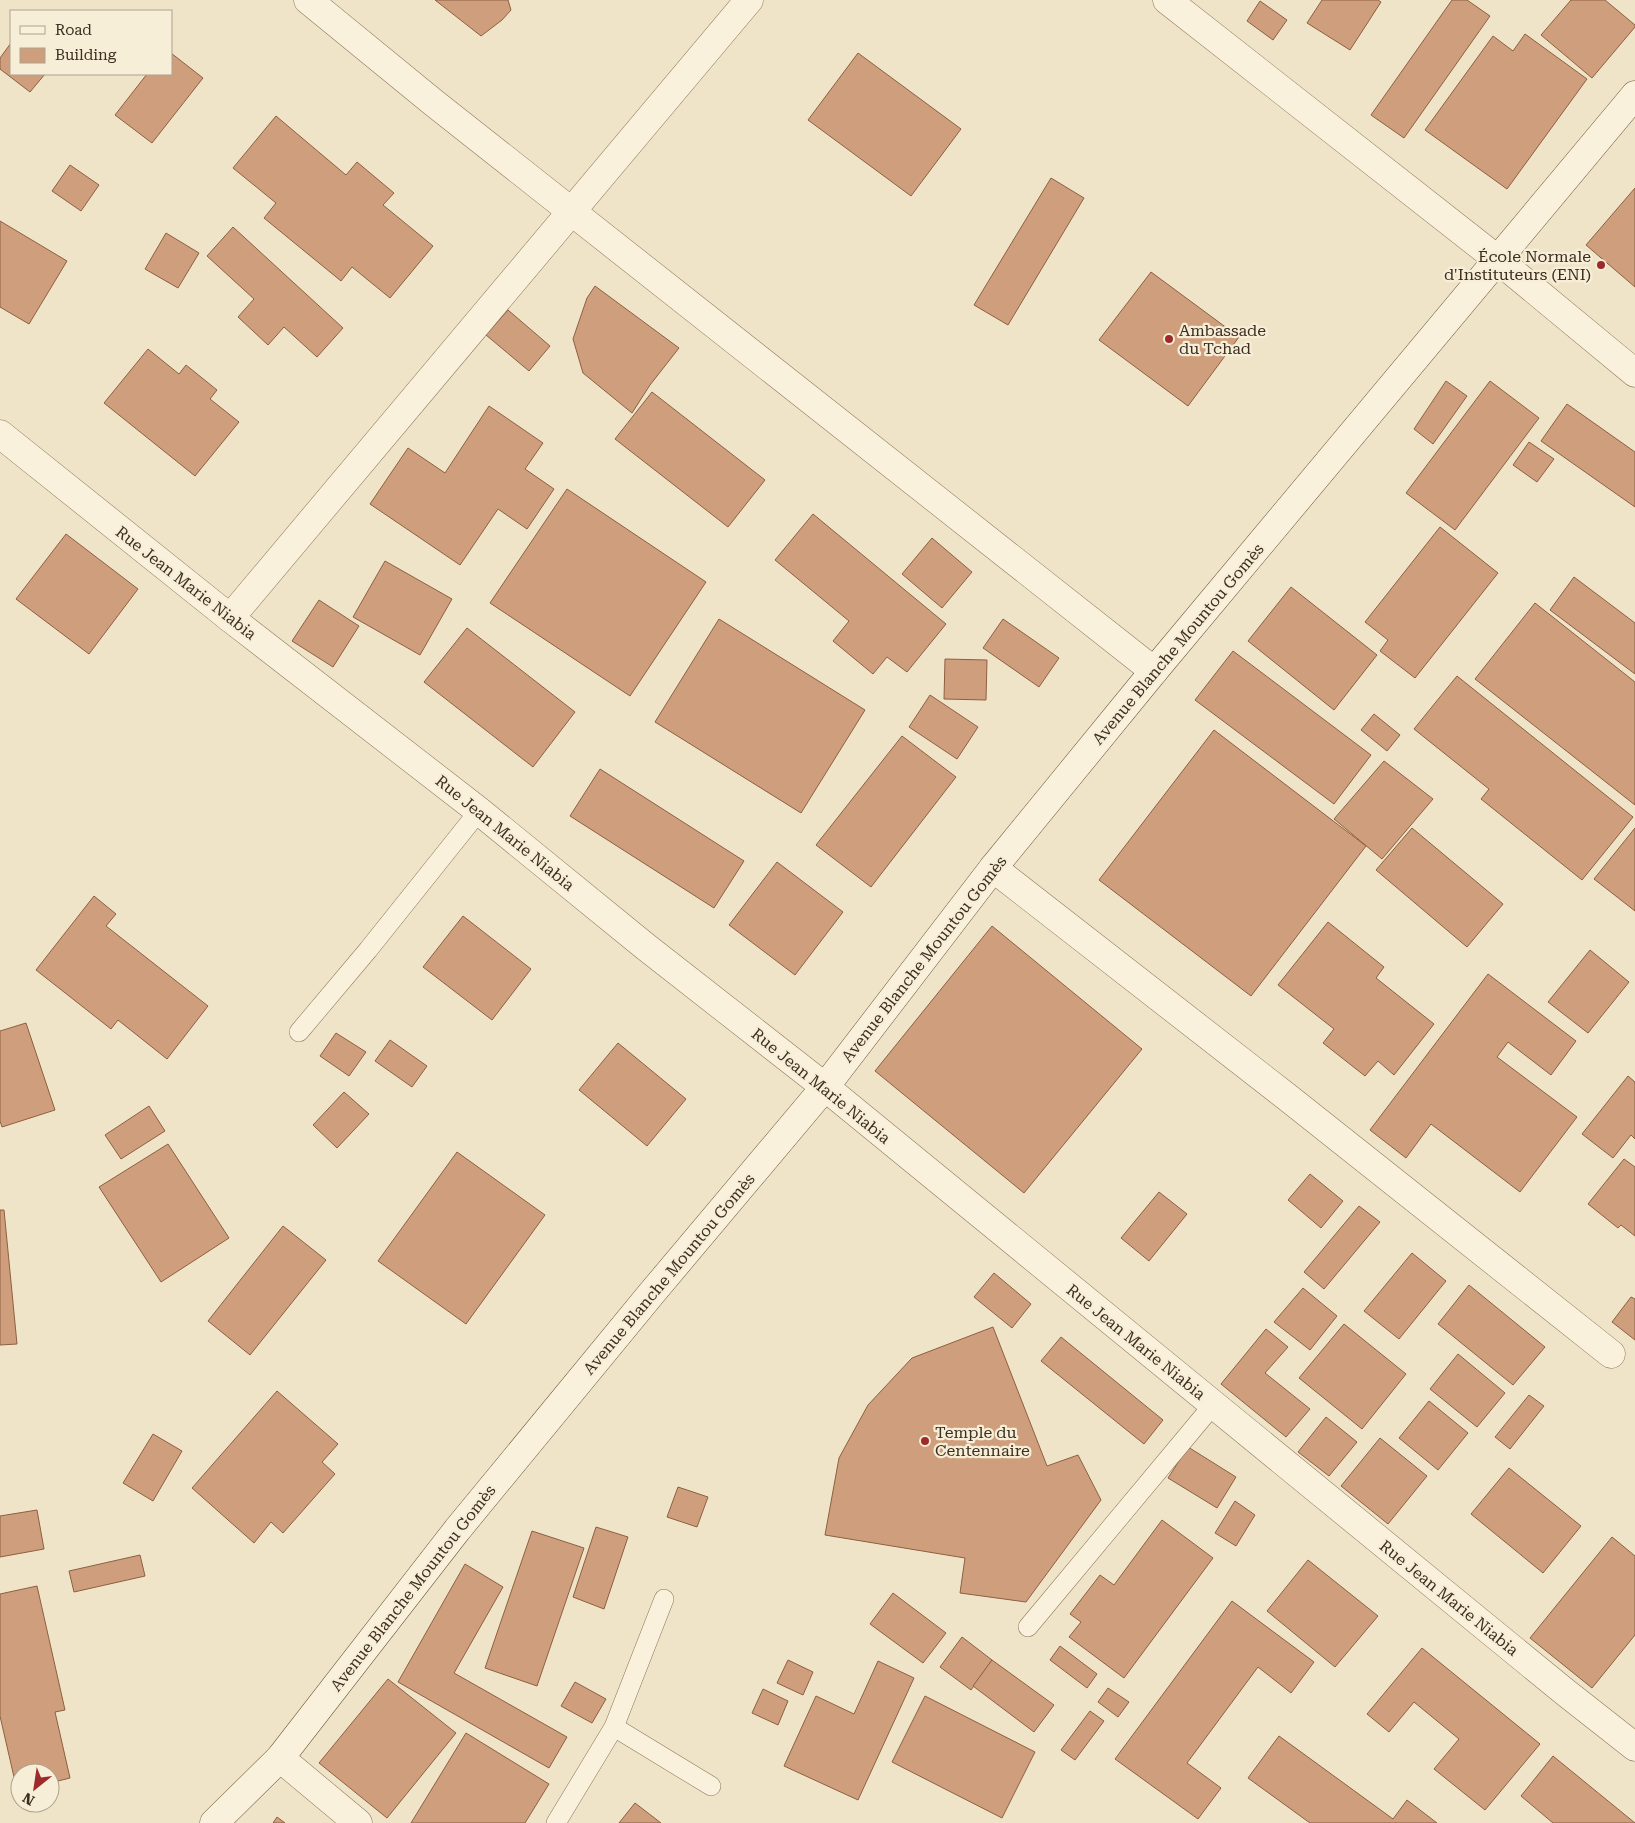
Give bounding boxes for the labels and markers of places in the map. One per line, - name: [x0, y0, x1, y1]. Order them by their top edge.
- place label: École Normale d'Instituteurs (ENI): [1444, 247, 1591, 284]
- marker: École Normale d'Instituteurs (ENI): [1595, 259, 1607, 271]
- place label: Ambassade du Tchad: [1179, 321, 1266, 358]
- marker: Ambassade du Tchad: [1163, 333, 1175, 345]
- place label: Temple du Centennaire: [935, 1423, 1030, 1460]
- marker: Temple du Centennaire: [919, 1435, 931, 1447]

